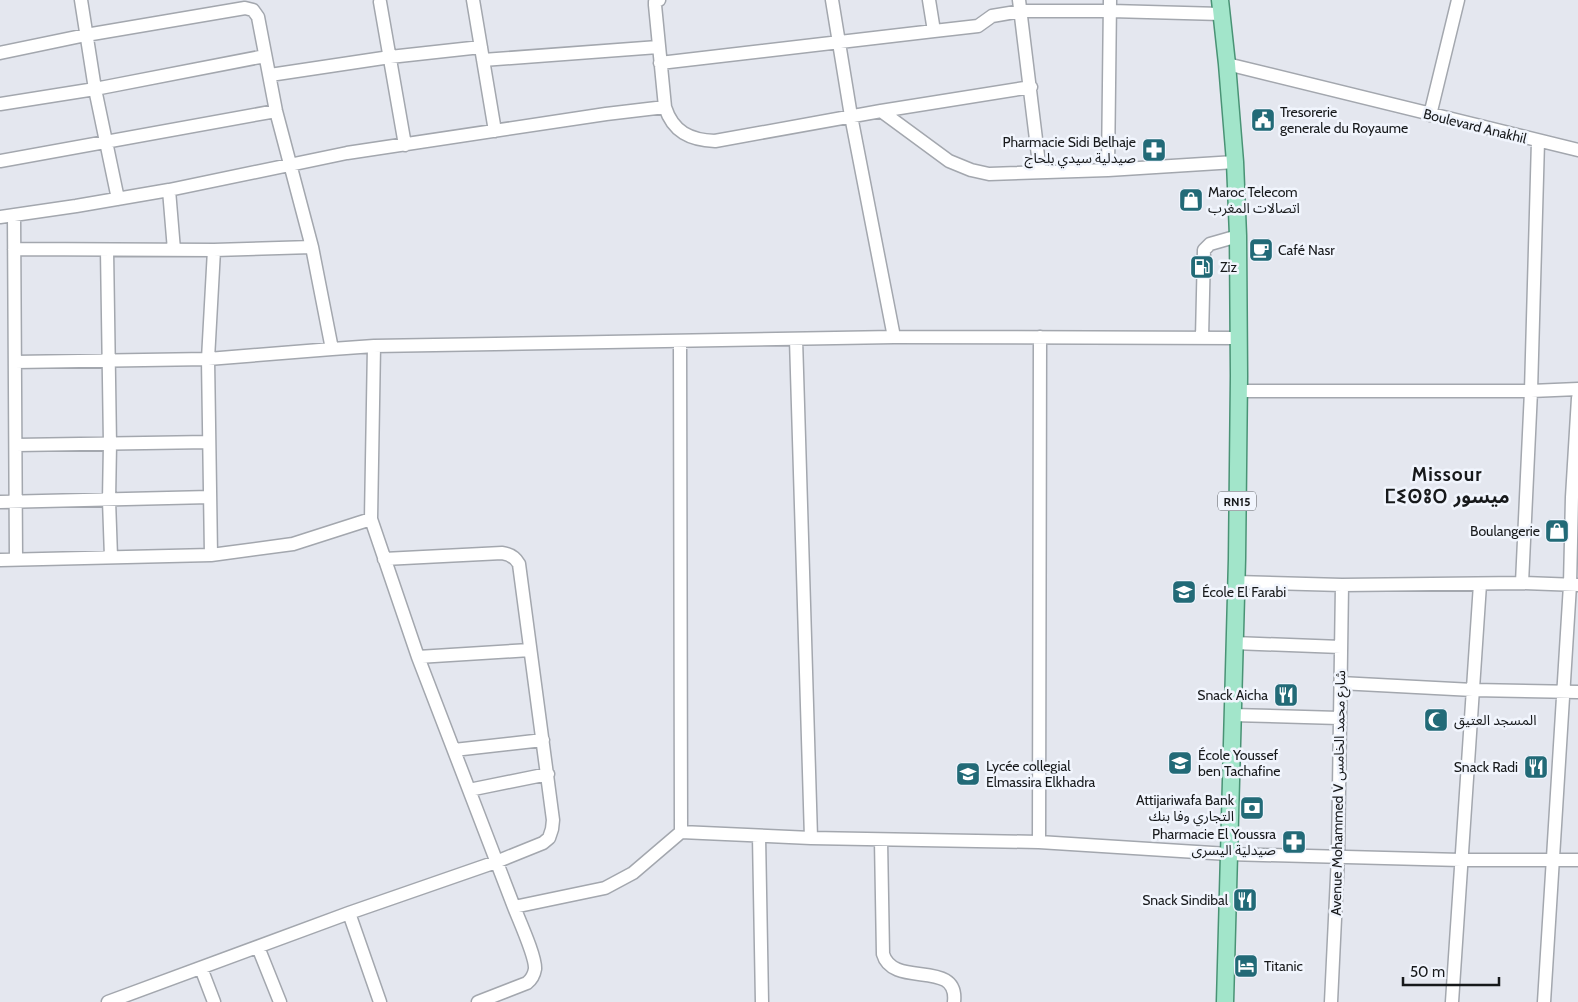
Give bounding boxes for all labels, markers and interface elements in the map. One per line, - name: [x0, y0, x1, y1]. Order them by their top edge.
- place label: Tresorerie generale du Royaume: [1280, 103, 1408, 137]
- street label: Boulevard Anakhil: [1422, 104, 1529, 148]
- public building icon: Tresorerie generale du Royaume: [1250, 107, 1276, 133]
- place label: Pharmacie Sidi Belhaje صيدلية سيدي بلحاج: [1002, 133, 1136, 169]
- pharmacy icon: Pharmacie Sidi Belhaje صيدلية سيدي بلحاج: [1141, 137, 1167, 163]
- place label: Maroc Telecom اتصالات المغرب: [1208, 183, 1300, 217]
- shop icon: Maroc Telecom اتصالات المغرب: [1178, 187, 1204, 213]
- cafe icon: Café Nasr: [1248, 237, 1274, 263]
- place label: Café Nasr: [1278, 241, 1335, 259]
- fuel station icon: Ziz: [1189, 254, 1215, 280]
- place label: Ziz: [1220, 258, 1238, 276]
- district label: Missour ⵎⵉⵙⵓⵔ ميسور: [1384, 463, 1510, 508]
- road number: RN15: [1218, 492, 1256, 511]
- shop icon: Boulangerie: [1544, 518, 1570, 544]
- place label: Boulangerie: [1470, 522, 1540, 540]
- school or university icon: École El Farabi: [1171, 579, 1197, 605]
- place label: École El Farabi: [1202, 583, 1286, 601]
- street label: Avenue Mohammed V شارع محمد الخامس: [1327, 670, 1351, 916]
- restaurant icon: Snack Aicha: [1273, 682, 1299, 708]
- place label: Snack Aicha: [1197, 686, 1268, 704]
- mosque icon: المسجد العتيق: [1423, 707, 1449, 733]
- place label: المسجد العتيق: [1454, 711, 1537, 730]
- place label: École Youssef ben Tachafine: [1198, 746, 1280, 780]
- school or university icon: École Youssef ben Tachafine: [1167, 750, 1193, 776]
- restaurant icon: Snack Radi: [1523, 754, 1549, 780]
- place label: Lycée collegial Elmassira Elkhadra: [986, 757, 1096, 791]
- place label: Snack Radi: [1454, 758, 1518, 776]
- school or university icon: Lycée collegial Elmassira Elkhadra: [955, 761, 981, 787]
- place label: Attijariwafa Bank التجاري وفا بنك: [1136, 791, 1235, 827]
- bank icon: Attijariwafa Bank التجاري وفا بنك: [1239, 795, 1265, 821]
- place label: Pharmacie El Youssra صيدلية اليسرى: [1152, 825, 1276, 859]
- pharmacy icon: Pharmacie El Youssra صيدلية اليسرى: [1281, 829, 1307, 855]
- restaurant icon: Snack Sindibal: [1232, 887, 1258, 913]
- place label: Snack Sindibal: [1142, 891, 1229, 909]
- hotel icon: Titanic: [1233, 953, 1259, 979]
- scale bar: [1403, 954, 1499, 986]
- place label: Titanic: [1264, 957, 1303, 975]
- text: 50 m: [1410, 963, 1445, 981]

